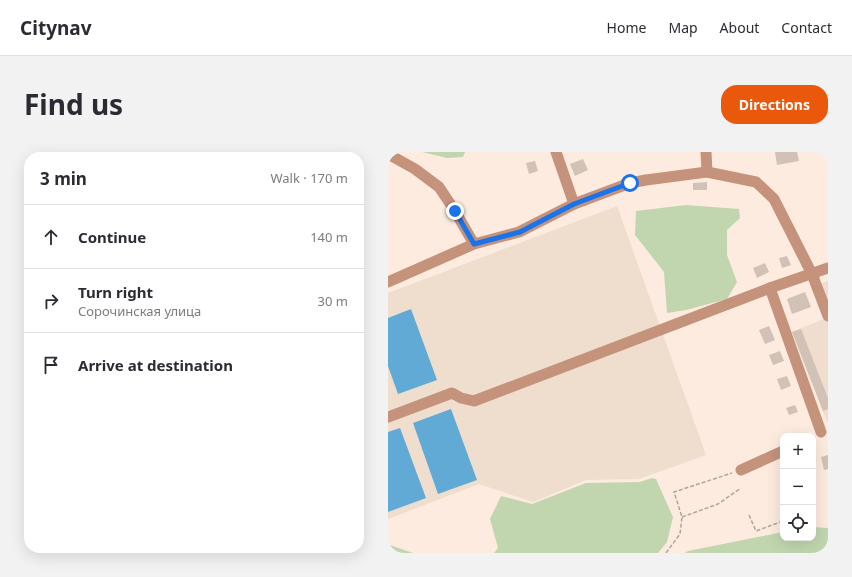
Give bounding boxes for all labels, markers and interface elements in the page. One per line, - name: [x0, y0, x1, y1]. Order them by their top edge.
- text: Citynav: [20, 15, 92, 41]
- text: Home: [607, 18, 646, 37]
- text: Map: [668, 18, 698, 37]
- text: About: [720, 18, 759, 37]
- text: Contact: [781, 18, 832, 37]
- text: Find us: [24, 85, 123, 123]
- button: Directions: [721, 85, 828, 124]
- text: 3 min: [40, 167, 87, 190]
- text: Walk · 170 m: [270, 169, 348, 187]
- route start: [621, 174, 639, 192]
- route end: [446, 202, 464, 220]
- icon: ahead: [40, 226, 62, 248]
- text: Continue: [78, 227, 146, 247]
- text: 140 m: [310, 228, 348, 246]
- text: Turn right: [78, 282, 153, 302]
- icon: right: [40, 290, 62, 312]
- text: 30 m: [318, 292, 348, 310]
- text: Сорочинская улица: [78, 302, 201, 320]
- icon: arrive: [40, 354, 62, 376]
- text: Arrive at destination: [78, 355, 233, 375]
- map controls: [780, 433, 816, 541]
- button: +: [780, 433, 816, 469]
- button: −: [780, 469, 816, 505]
- button: locate: [780, 505, 816, 541]

